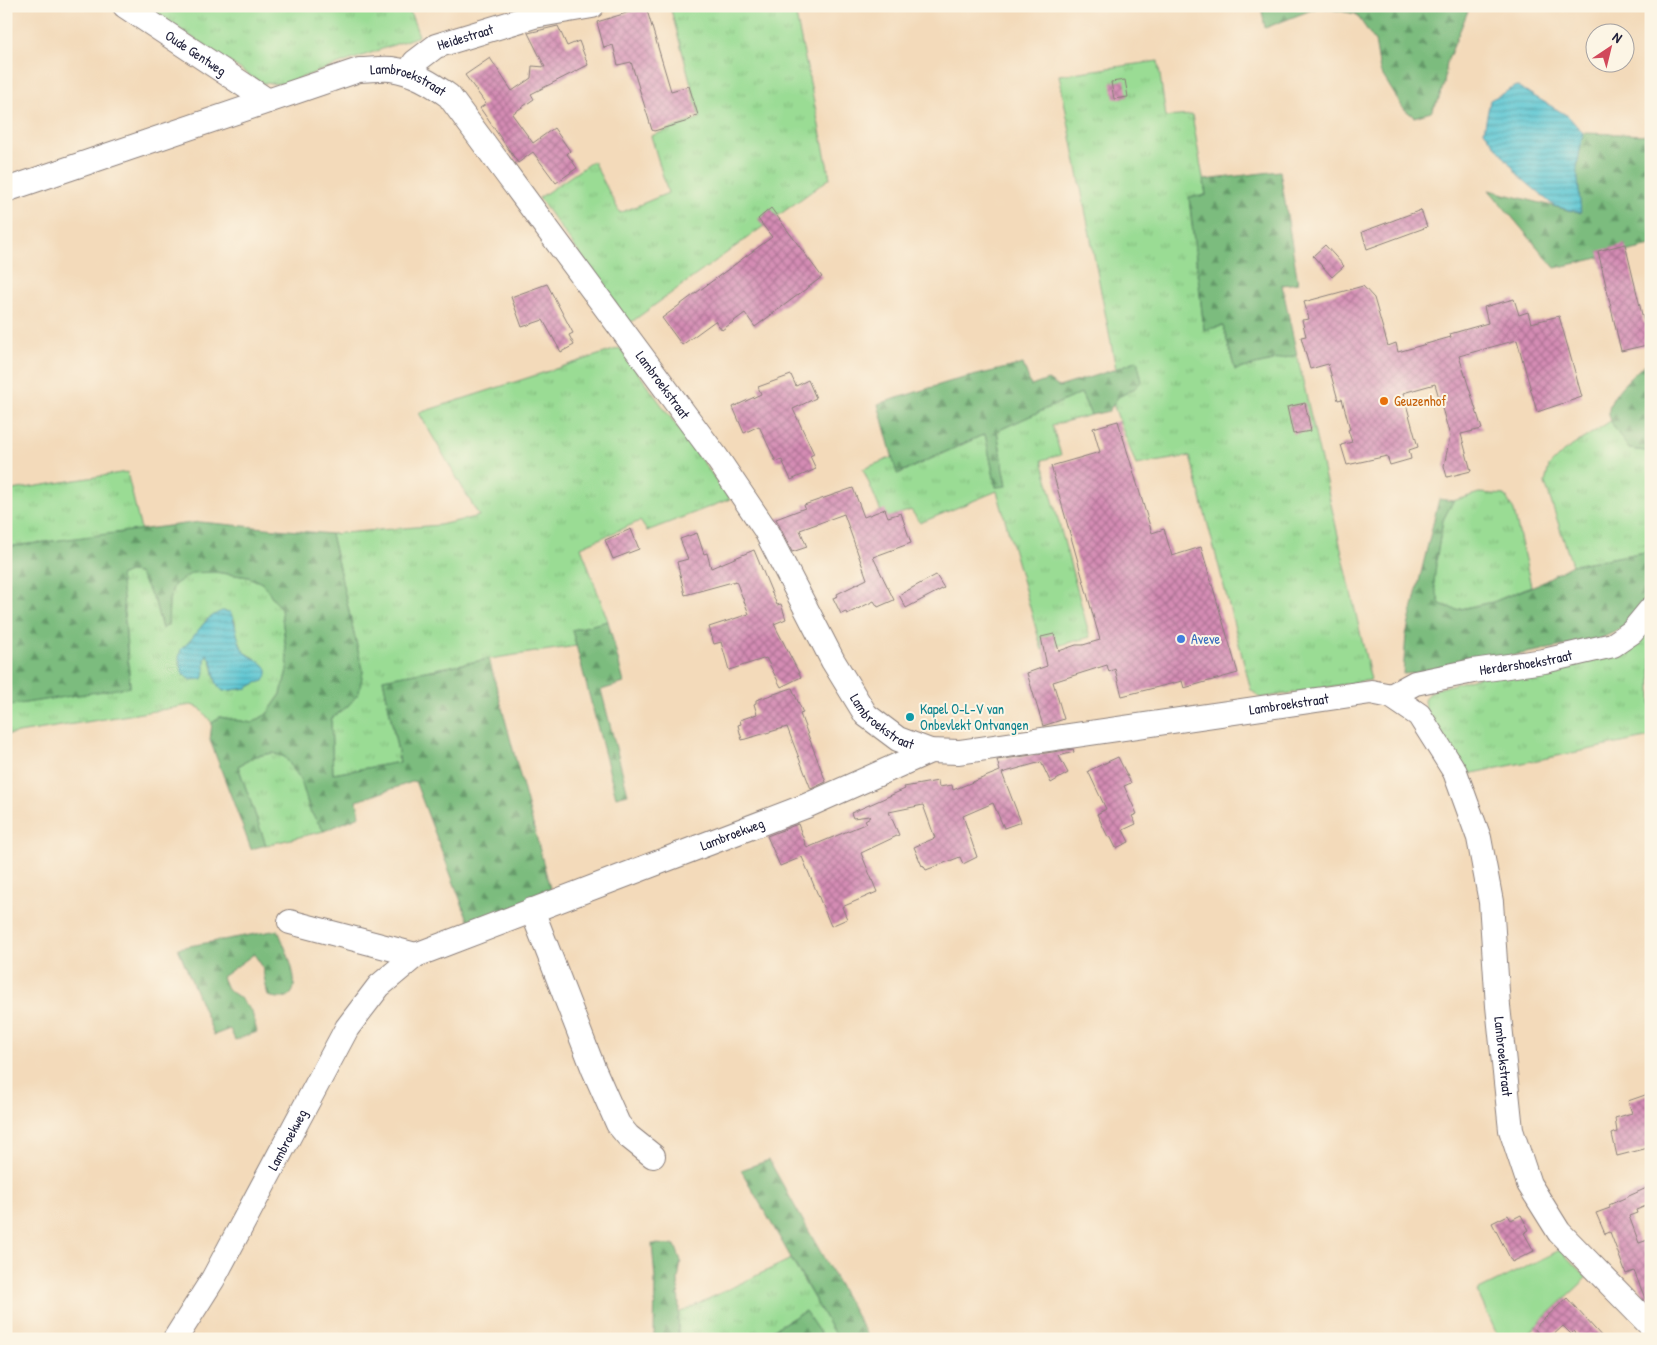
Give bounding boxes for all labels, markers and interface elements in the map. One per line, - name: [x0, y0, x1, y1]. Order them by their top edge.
- street label: Heidestraat: [435, 19, 496, 54]
- north arrow: [1584, 22, 1634, 72]
- street label: Oude Gentweg: [162, 25, 230, 81]
- text: N: [1609, 27, 1627, 47]
- street label: Lambroekstraat: [369, 59, 450, 100]
- street label: Lambroekstraat: [632, 347, 695, 423]
- place label: Geuzenhof: [1394, 391, 1446, 410]
- marker: Geuzenhof: [1378, 395, 1390, 407]
- place label: Aveve: [1191, 629, 1221, 648]
- marker: Aveve: [1175, 633, 1187, 645]
- street label: Herdershoekstraat: [1478, 645, 1574, 679]
- street label: Lambroekstraat: [1248, 688, 1330, 719]
- street label: Lambroekstraat: [846, 690, 917, 753]
- place label: Kapel O-L-V van Onbevlekt Ontvangen: [920, 699, 1029, 735]
- marker: Kapel O-L-V van Onbevlekt Ontvangen: [904, 711, 916, 723]
- street label: Lambroekweg: [697, 813, 767, 855]
- street label: Lambroekstraat: [1490, 1016, 1517, 1097]
- street label: Lambroekweg: [263, 1105, 312, 1173]

